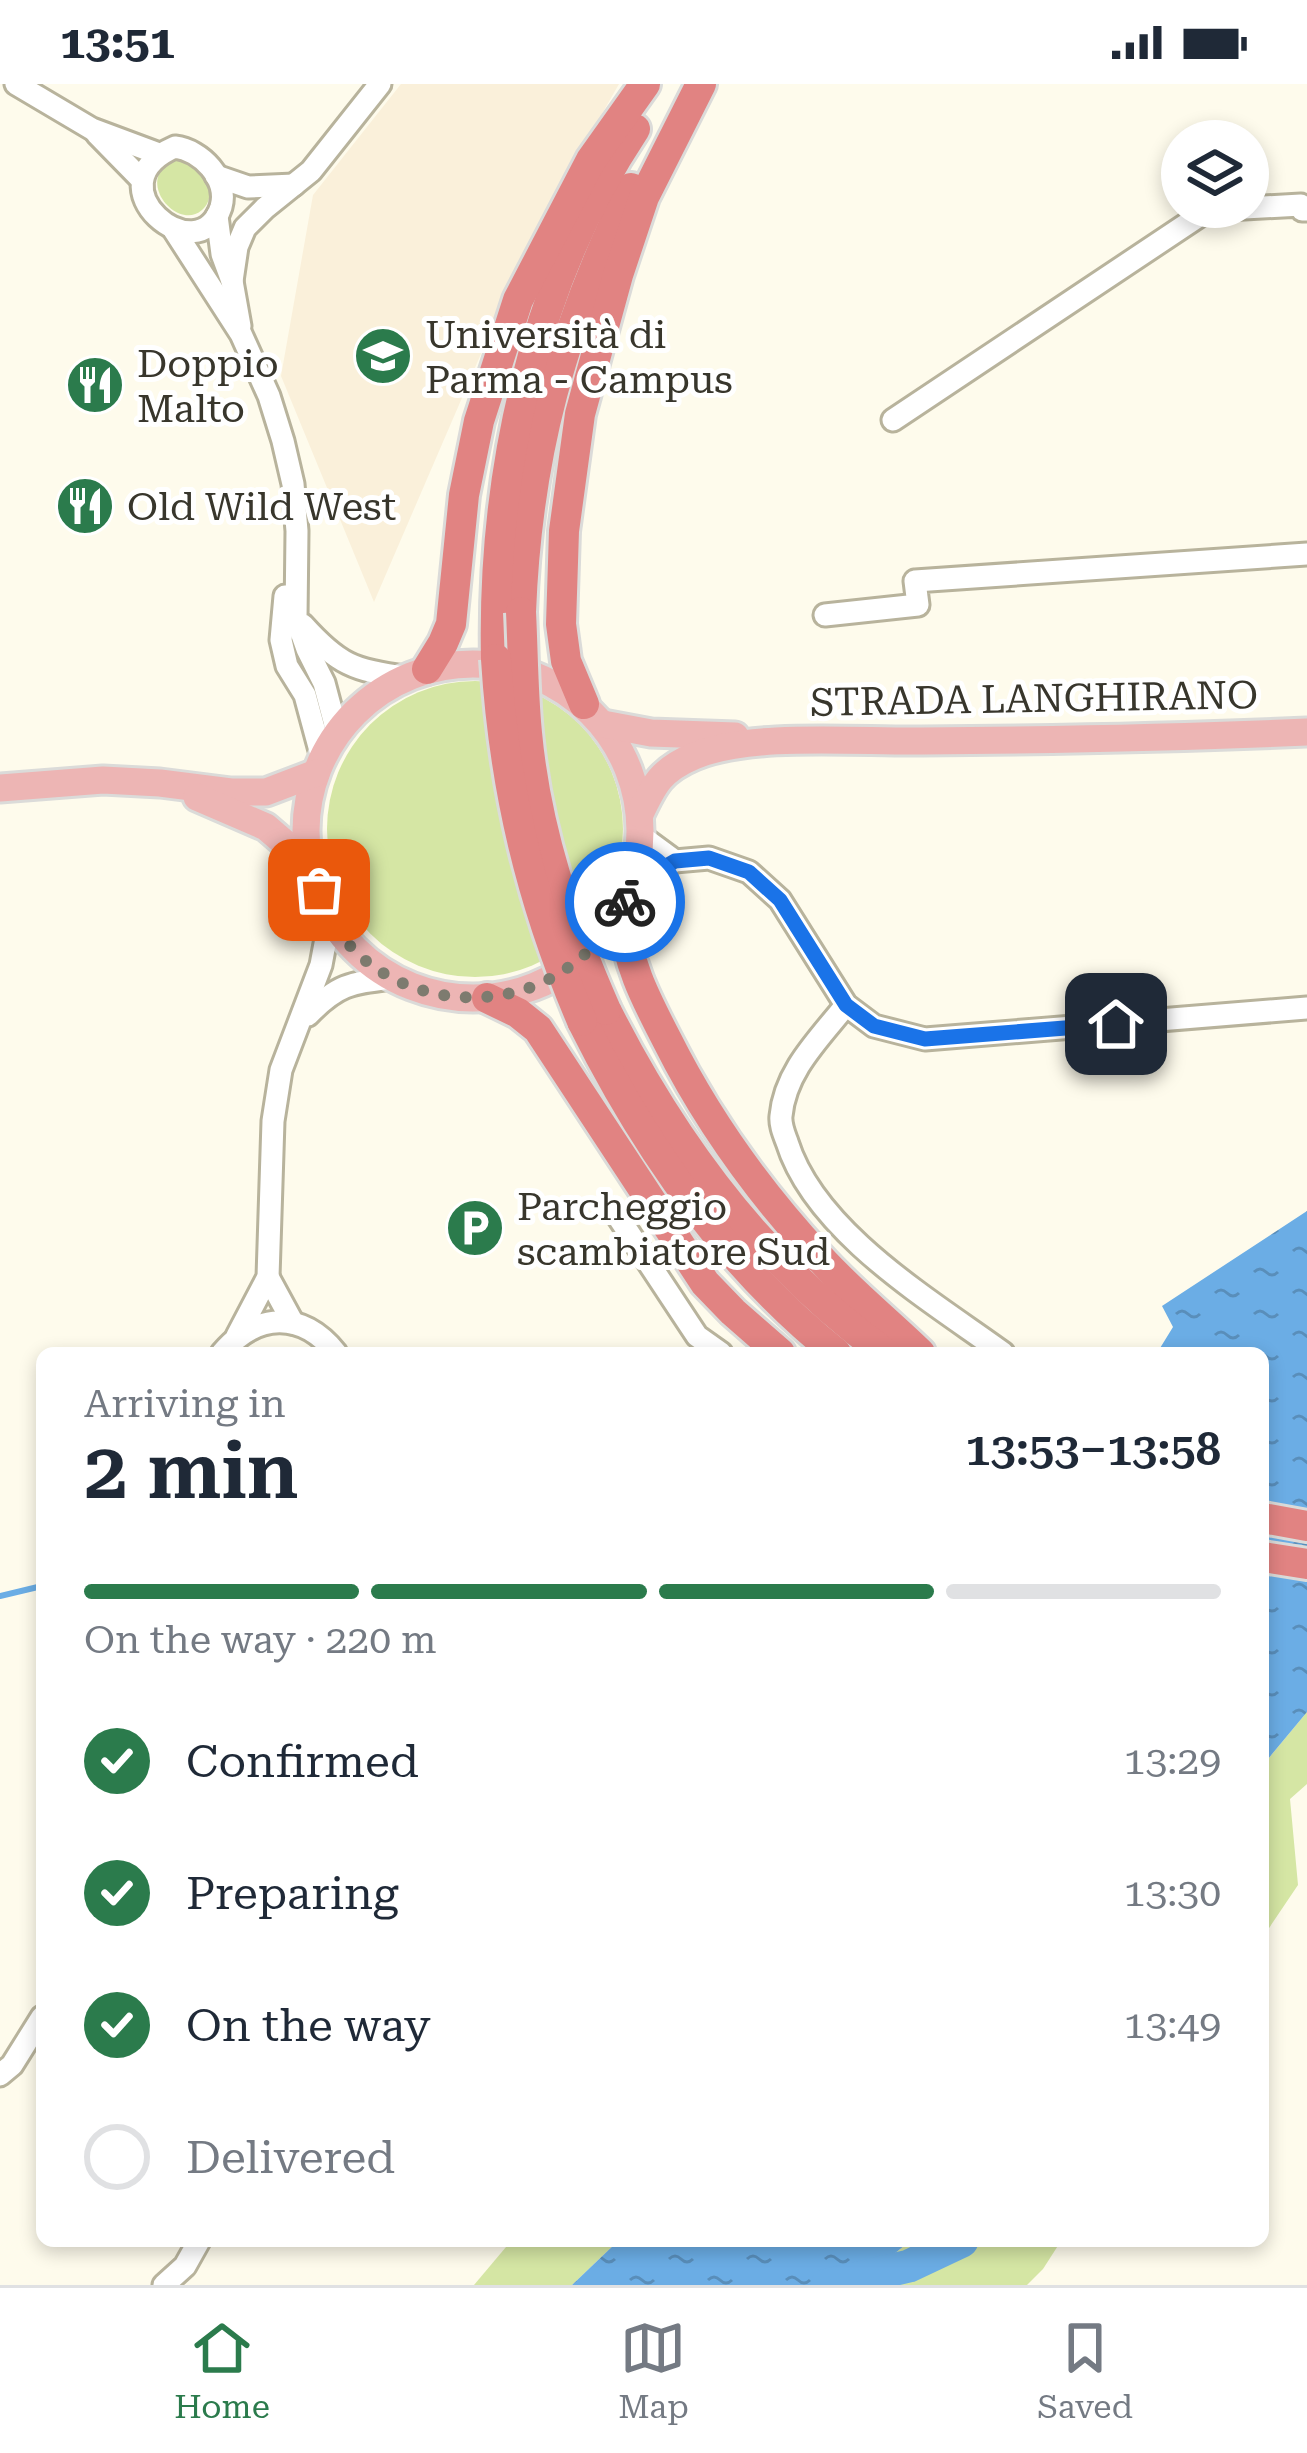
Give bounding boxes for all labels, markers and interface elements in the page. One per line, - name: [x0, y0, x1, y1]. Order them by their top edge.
- text: 13:51: [60, 16, 175, 69]
- map controls: [1161, 120, 1269, 228]
- button: layers: [1161, 120, 1269, 228]
- place label: Università di Parma - Campus: [425, 312, 733, 403]
- school or university icon: Università di Parma - Campus: [352, 325, 414, 387]
- place label: Doppio Malto: [137, 341, 279, 432]
- restaurant icon: Doppio Malto: [64, 354, 126, 416]
- restaurant icon: Old Wild West: [54, 475, 116, 537]
- place label: Old Wild West: [127, 484, 396, 530]
- street label: STRADA LANGHIRANO: [810, 672, 1258, 726]
- pin: [268, 839, 370, 941]
- courier: [565, 842, 685, 962]
- icon: bag: [286, 857, 352, 923]
- icon: bike: [592, 869, 658, 935]
- pin: [1065, 973, 1167, 1075]
- icon: home: [1083, 991, 1149, 1057]
- place label: Parcheggio scambiatore Sud: [517, 1184, 830, 1275]
- parking icon: Parcheggio scambiatore Sud: [444, 1197, 506, 1259]
- text: Arriving in: [84, 1381, 286, 1427]
- text: 13:53–13:58: [965, 1423, 1221, 1476]
- text: 2 min: [84, 1426, 299, 1517]
- text: On the way · 220 m: [84, 1617, 436, 1663]
- icon: check: [84, 1728, 150, 1794]
- text: Confirmed: [186, 1735, 419, 1788]
- text: 13:29: [1124, 1738, 1221, 1784]
- icon: check: [84, 1860, 150, 1926]
- text: Preparing: [186, 1867, 399, 1920]
- text: 13:30: [1124, 1870, 1221, 1916]
- icon: check: [84, 1992, 150, 2058]
- text: On the way: [186, 1999, 431, 2052]
- text: 13:49: [1124, 2002, 1221, 2048]
- text: Delivered: [186, 2131, 395, 2184]
- tab: Home: [174, 2315, 270, 2426]
- tab: Map: [618, 2315, 689, 2426]
- tab: Saved: [1037, 2315, 1133, 2426]

